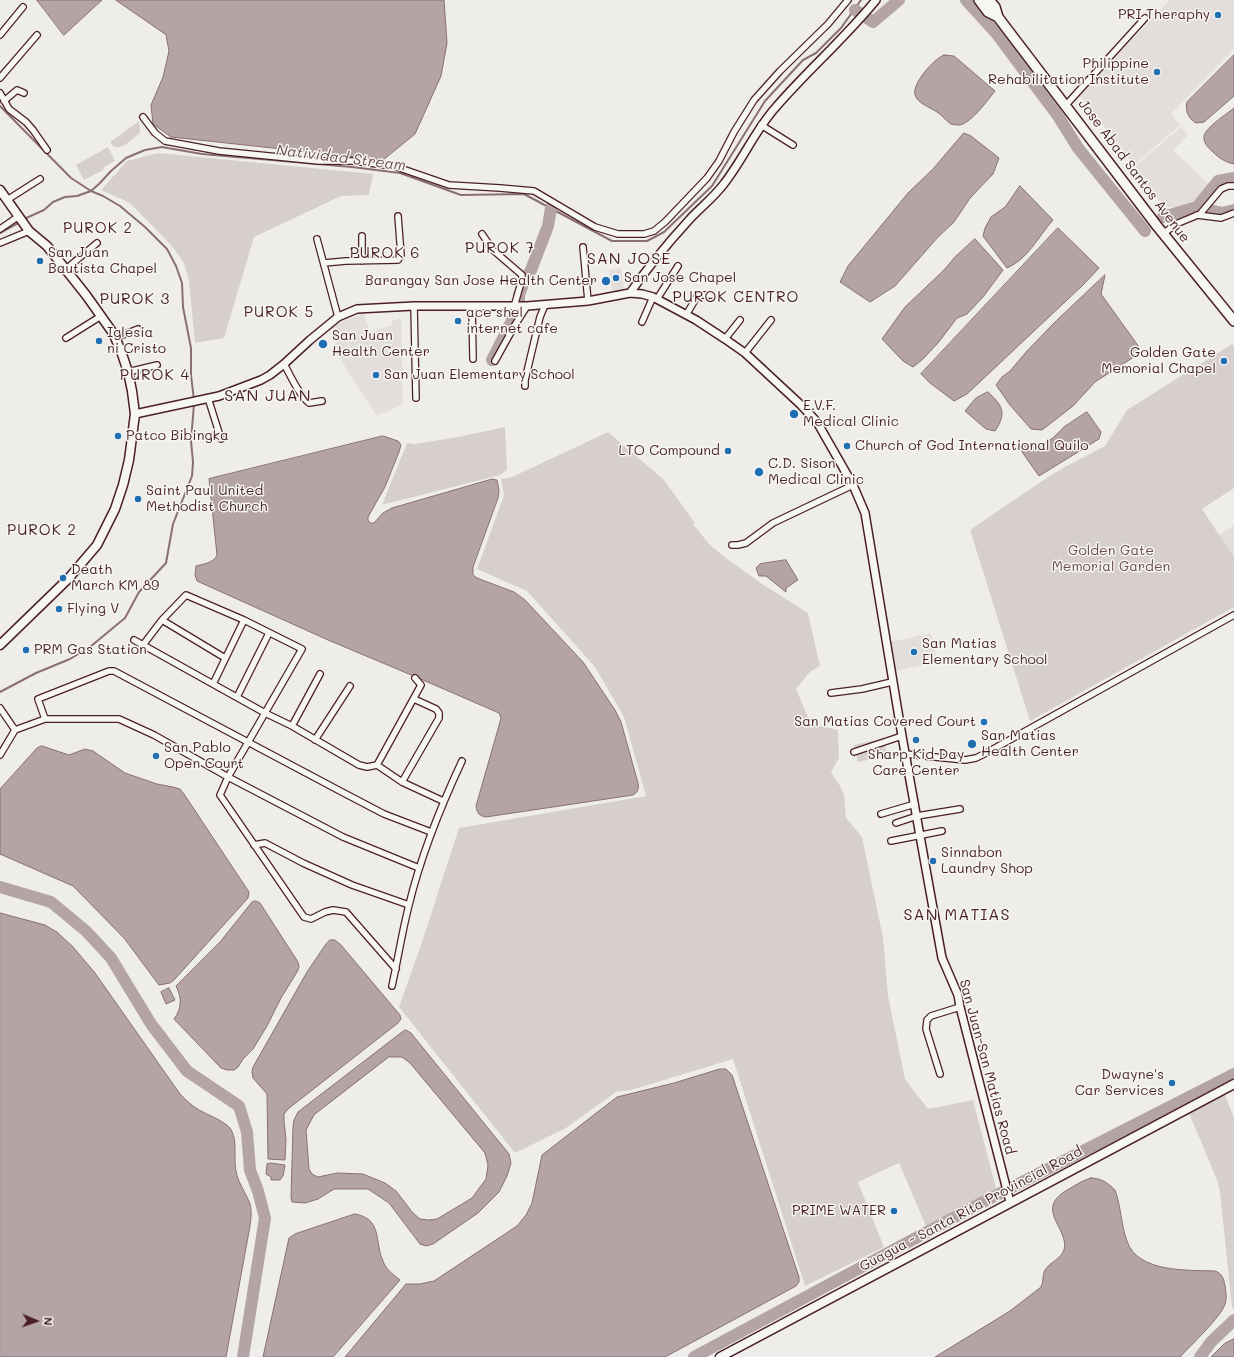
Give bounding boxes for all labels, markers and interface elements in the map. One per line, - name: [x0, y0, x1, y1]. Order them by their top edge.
- place label: PRI Theraphy: [1118, 7, 1210, 23]
- marker: PRI Theraphy: [1213, 10, 1223, 20]
- place label: Philippine Rehabilitation Institute: [988, 56, 1149, 88]
- marker: Philippine Rehabilitation Institute: [1152, 67, 1162, 77]
- street label: Jose Abad Santos Avenue: [1075, 96, 1193, 246]
- water label: Natividad Stream: [275, 141, 407, 175]
- district label: PUROK 2: [63, 219, 133, 237]
- district label: PUROK 7: [465, 239, 535, 257]
- district label: PUROK 6: [350, 244, 420, 262]
- place label: San Juan Bautista Chapel: [48, 245, 157, 278]
- district label: SAN JOSE: [587, 249, 671, 269]
- marker: San Juan Bautista Chapel: [35, 256, 45, 266]
- place label: San Jose Chapel: [624, 270, 736, 286]
- place label: Barangay San Jose Health Center: [365, 273, 597, 289]
- marker: San Jose Chapel: [611, 273, 621, 283]
- marker: Barangay San Jose Health Center: [600, 275, 612, 287]
- district label: PUROK CENTRO: [673, 288, 799, 306]
- district label: PUROK 3: [100, 290, 170, 308]
- district label: PUROK 5: [244, 303, 314, 321]
- place label: ace shel internet cafe: [466, 305, 558, 338]
- marker: ace shel internet cafe: [453, 316, 463, 326]
- place label: Iglesia ni Cristo: [107, 325, 166, 358]
- place label: San Juan Health Center: [332, 328, 430, 360]
- marker: Iglesia ni Cristo: [94, 336, 104, 346]
- marker: San Juan Health Center: [317, 338, 329, 350]
- place label: Golden Gate Memorial Chapel: [1101, 345, 1216, 378]
- marker: Golden Gate Memorial Chapel: [1219, 356, 1229, 366]
- district label: PUROK 4: [120, 366, 190, 384]
- place label: San Juan Elementary School: [384, 367, 575, 383]
- marker: San Juan Elementary School: [371, 370, 381, 380]
- district label: SAN JUAN: [224, 386, 312, 406]
- place label: E.V.F. Medical Clinic: [803, 398, 899, 430]
- marker: E.V.F. Medical Clinic: [788, 408, 800, 420]
- place label: Patco Bibingka: [126, 428, 229, 444]
- marker: Patco Bibingka: [113, 431, 123, 441]
- place label: Church of God International Quilo: [855, 438, 1089, 454]
- marker: Church of God International Quilo: [842, 441, 852, 451]
- place label: LTO Compound: [619, 443, 720, 459]
- marker: LTO Compound: [723, 446, 733, 456]
- place label: C.D. Sison Medical Clinic: [768, 456, 864, 488]
- marker: C.D. Sison Medical Clinic: [753, 466, 765, 478]
- place label: Saint Paul United Methodist Church: [146, 483, 267, 516]
- marker: Saint Paul United Methodist Church: [133, 494, 143, 504]
- district label: PUROK 2: [7, 521, 77, 539]
- park label: Golden Gate Memorial Garden: [1052, 543, 1170, 576]
- place label: Death March KM 89: [71, 562, 159, 594]
- marker: Death March KM 89: [58, 573, 68, 583]
- place label: Flying V: [67, 601, 119, 617]
- marker: Flying V: [54, 604, 64, 614]
- place label: San Matias Elementary School: [922, 636, 1048, 668]
- place label: PRM Gas Station: [34, 642, 147, 658]
- marker: PRM Gas Station: [21, 645, 31, 655]
- marker: San Matias Elementary School: [909, 647, 919, 657]
- place label: San Matias Covered Court: [794, 714, 976, 730]
- marker: San Matias Covered Court: [979, 717, 989, 727]
- place label: San Matias Health Center: [981, 728, 1079, 760]
- marker: Sharp Kid Day Care Center: [911, 735, 921, 745]
- marker: San Matias Health Center: [966, 738, 978, 750]
- place label: San Pablo Open Court: [164, 740, 244, 772]
- place label: Sharp Kid Day Care Center: [868, 747, 964, 780]
- marker: San Pablo Open Court: [151, 751, 161, 761]
- place label: Sinnabon Laundry Shop: [941, 845, 1033, 878]
- marker: Sinnabon Laundry Shop: [928, 856, 938, 866]
- district label: SAN MATIAS: [904, 905, 1010, 925]
- street label: San Juan-San Matias Road: [956, 978, 1018, 1156]
- place label: Dwayne's Car Services: [1075, 1067, 1164, 1100]
- marker: Dwayne's Car Services: [1167, 1078, 1177, 1088]
- street label: Guagua - Santa Rita Provincial Road: [857, 1143, 1085, 1275]
- place label: PRIME WATER: [792, 1203, 886, 1219]
- marker: PRIME WATER: [889, 1206, 899, 1216]
- north arrow: [16, 1301, 56, 1341]
- text: N: [41, 1317, 56, 1326]

